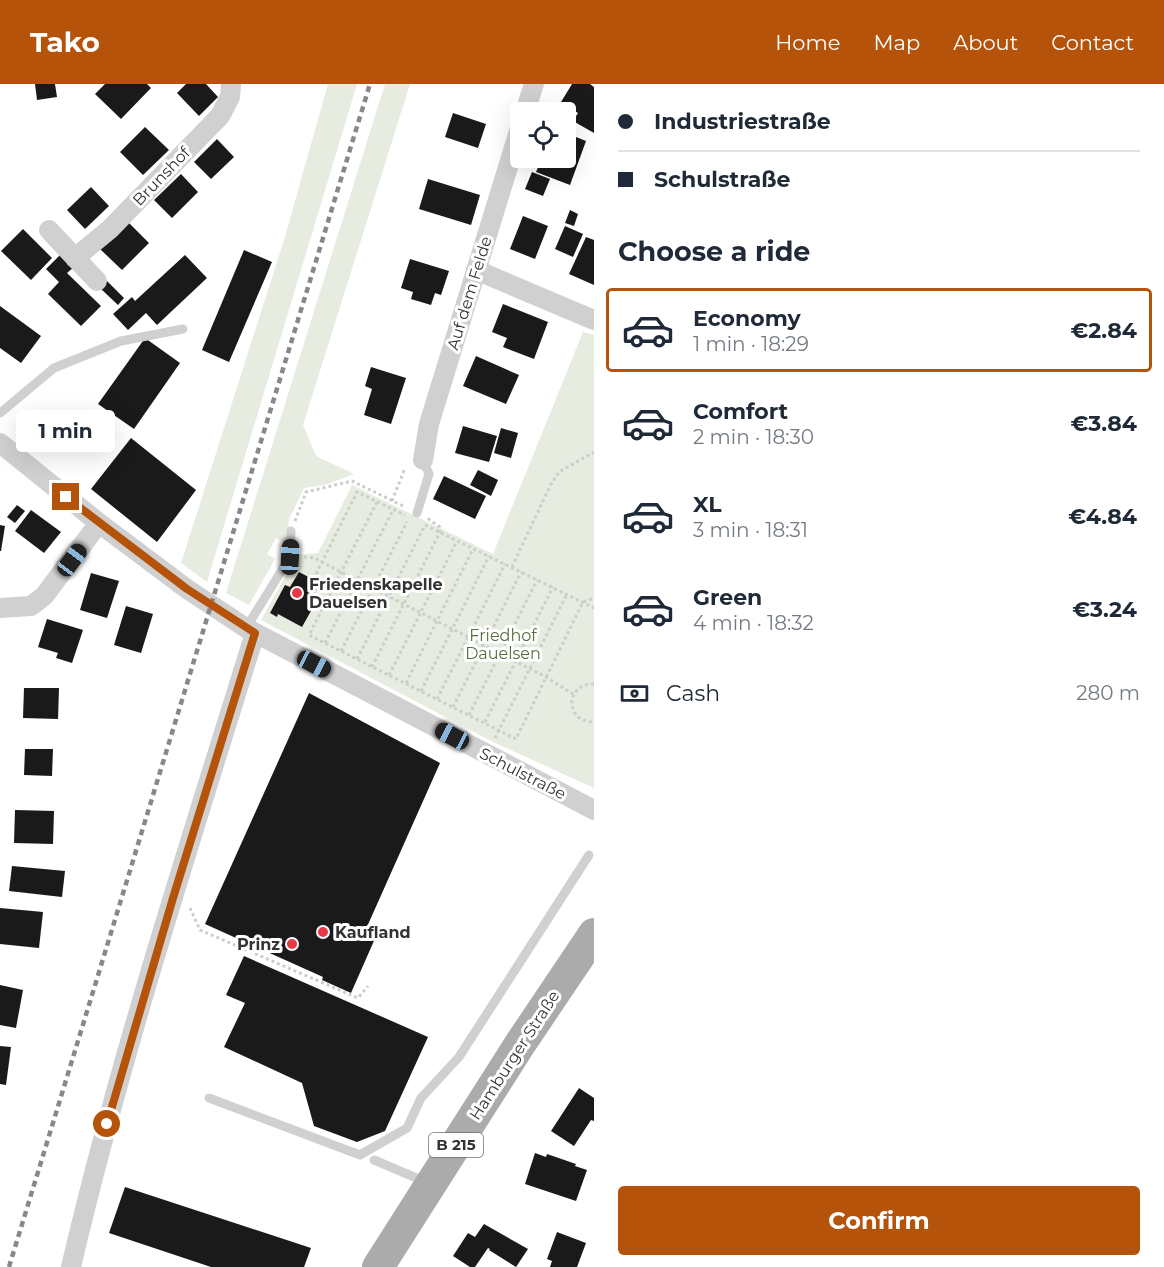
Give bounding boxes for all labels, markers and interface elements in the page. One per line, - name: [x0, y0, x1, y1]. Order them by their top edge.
- text: Tako: [30, 25, 100, 59]
- text: Home: [775, 30, 840, 55]
- text: Map: [873, 30, 920, 55]
- text: About: [953, 30, 1018, 55]
- text: Contact: [1051, 30, 1134, 55]
- map controls: [510, 102, 576, 168]
- button: locate: [510, 102, 576, 168]
- text: Industriestraße: [654, 108, 831, 135]
- street label: Brunshof: [129, 143, 194, 210]
- text: Schulstraße: [654, 166, 790, 193]
- street label: Auf dem Felde: [443, 234, 496, 352]
- text: Choose a ride: [618, 235, 810, 268]
- icon: car: [621, 303, 675, 357]
- text: Economy: [693, 305, 801, 332]
- text: €2.84: [1070, 317, 1137, 344]
- text: 1 min · 18:29: [693, 332, 809, 356]
- icon: car: [621, 396, 675, 450]
- text: Comfort: [693, 398, 788, 425]
- callout: 1 min: [16, 410, 116, 452]
- text: €3.84: [1070, 410, 1137, 437]
- text: 1 min: [38, 419, 93, 443]
- text: 2 min · 18:30: [693, 425, 814, 449]
- route end: [52, 483, 79, 510]
- icon: car: [621, 489, 675, 543]
- text: XL: [693, 491, 722, 518]
- text: €4.84: [1068, 503, 1137, 530]
- text: 3 min · 18:31: [693, 518, 808, 542]
- car: [280, 539, 300, 575]
- car: [54, 540, 90, 580]
- place label: Friedenskapelle Dauelsen: [309, 575, 443, 612]
- icon: car: [621, 582, 675, 636]
- text: Green: [693, 584, 762, 611]
- marker: Friedenskapelle Dauelsen: [290, 586, 304, 600]
- text: €3.24: [1072, 596, 1137, 623]
- text: 4 min · 18:32: [693, 611, 814, 635]
- park label: Friedhof Dauelsen: [465, 626, 541, 663]
- car: [294, 648, 334, 680]
- icon: cash: [618, 677, 651, 710]
- text: Cash: [666, 680, 720, 707]
- text: 280 m: [1076, 681, 1140, 705]
- car: [432, 720, 472, 752]
- street label: Schulstraße: [476, 744, 569, 803]
- place label: Kaufland: [335, 923, 411, 942]
- marker: Kaufland: [316, 925, 330, 939]
- place label: Prinz: [237, 935, 280, 954]
- marker: Prinz: [285, 937, 299, 951]
- street label: Hamburger Straße: [466, 987, 563, 1124]
- route start: [93, 1110, 120, 1137]
- road number: B 215: [429, 1133, 483, 1157]
- button: Confirm: [618, 1186, 1140, 1255]

